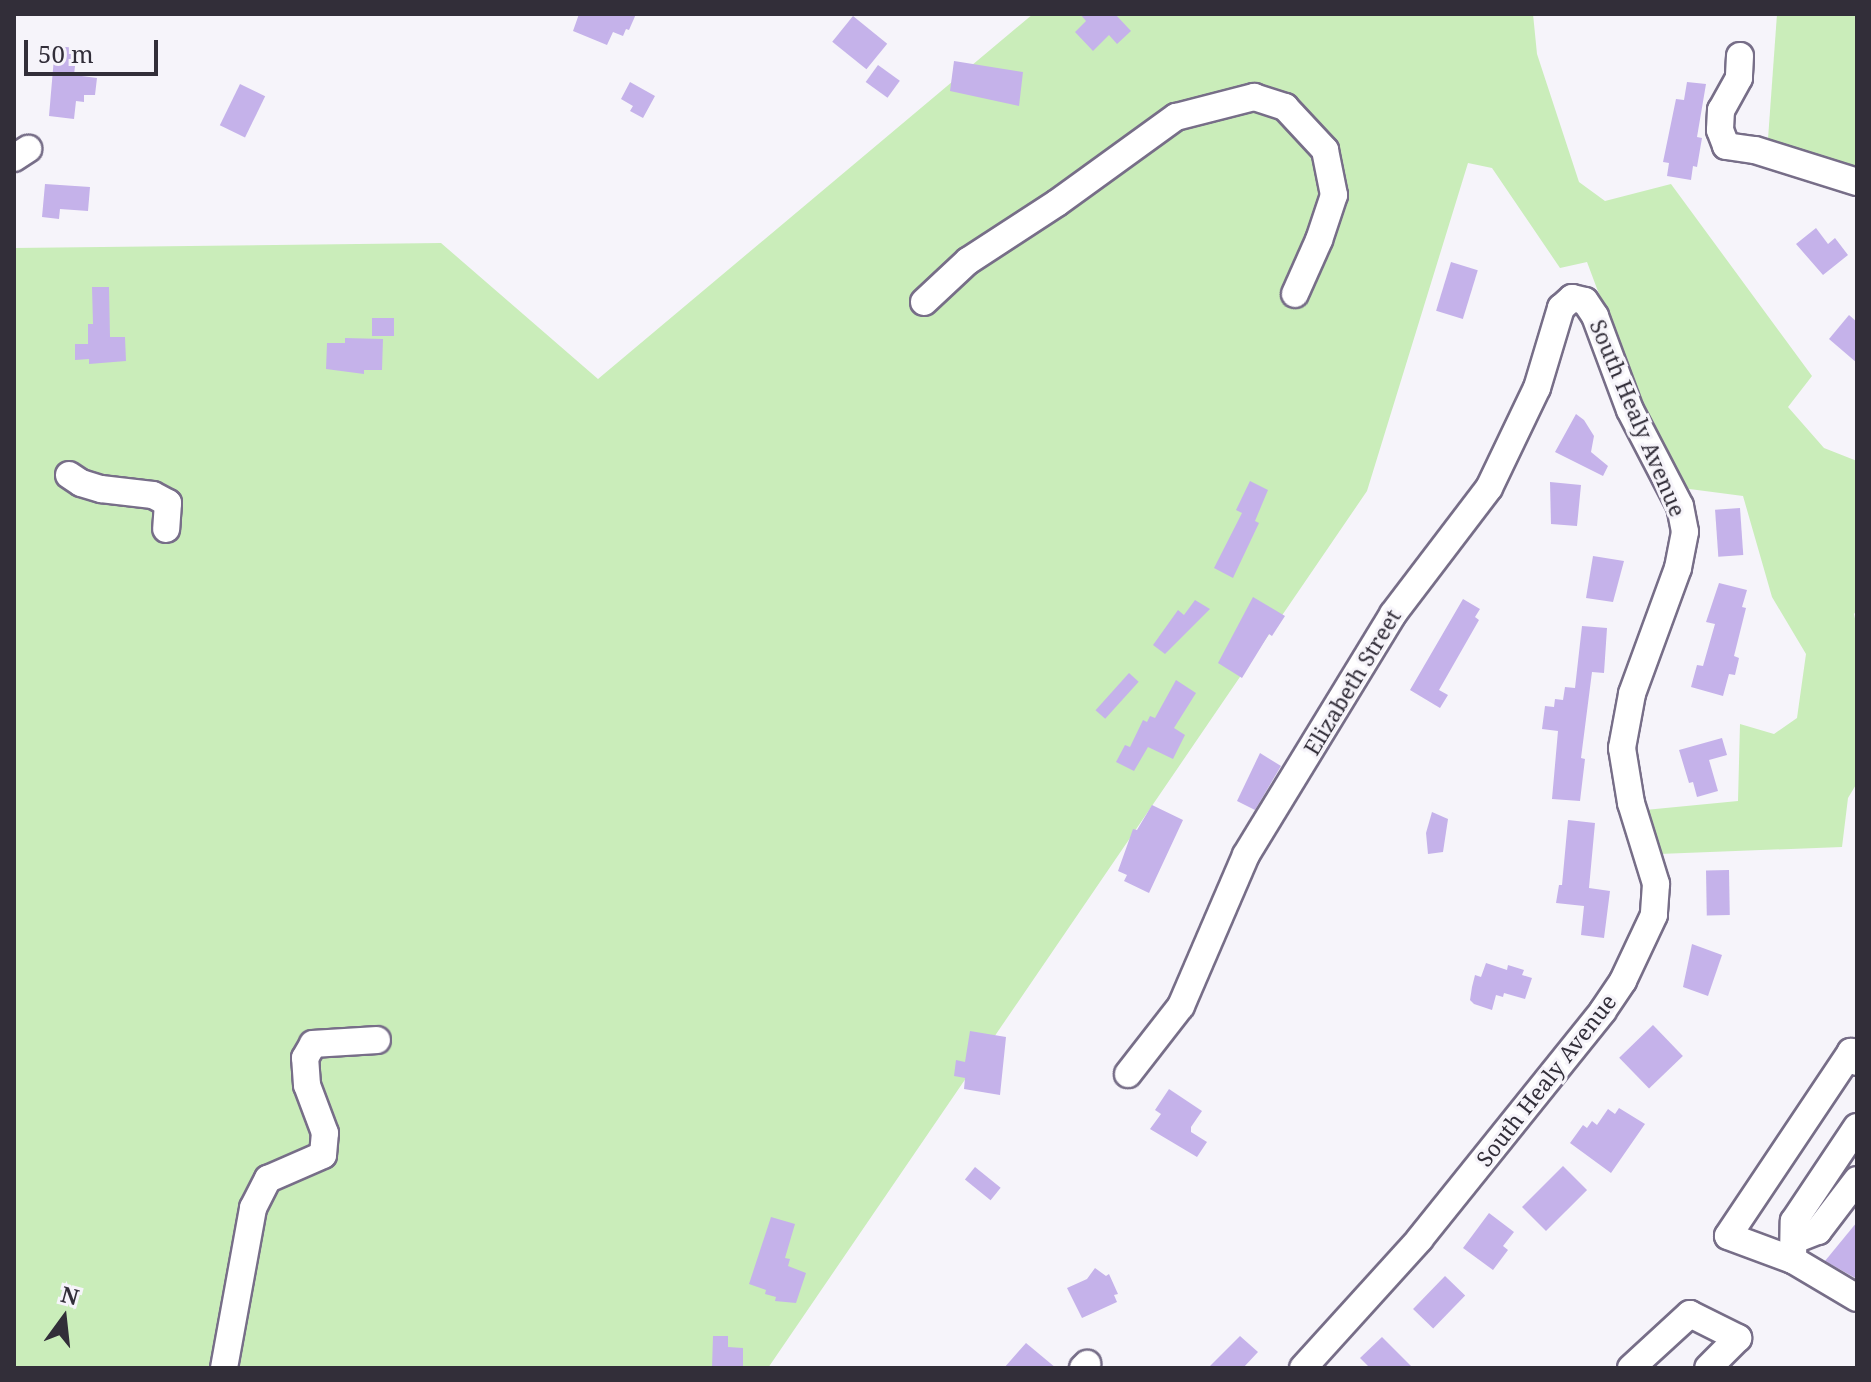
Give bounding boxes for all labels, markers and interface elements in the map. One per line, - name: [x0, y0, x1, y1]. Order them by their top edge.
- scale bar: [28, 24, 162, 74]
- text: 50 m: [38, 37, 94, 70]
- street label: South Healy Avenue: [1585, 316, 1691, 520]
- street label: Elizabeth Street: [1298, 604, 1406, 760]
- street label: South Healy Avenue: [1471, 989, 1621, 1171]
- north arrow: [24, 1278, 104, 1358]
- text: N: [58, 1278, 82, 1312]

